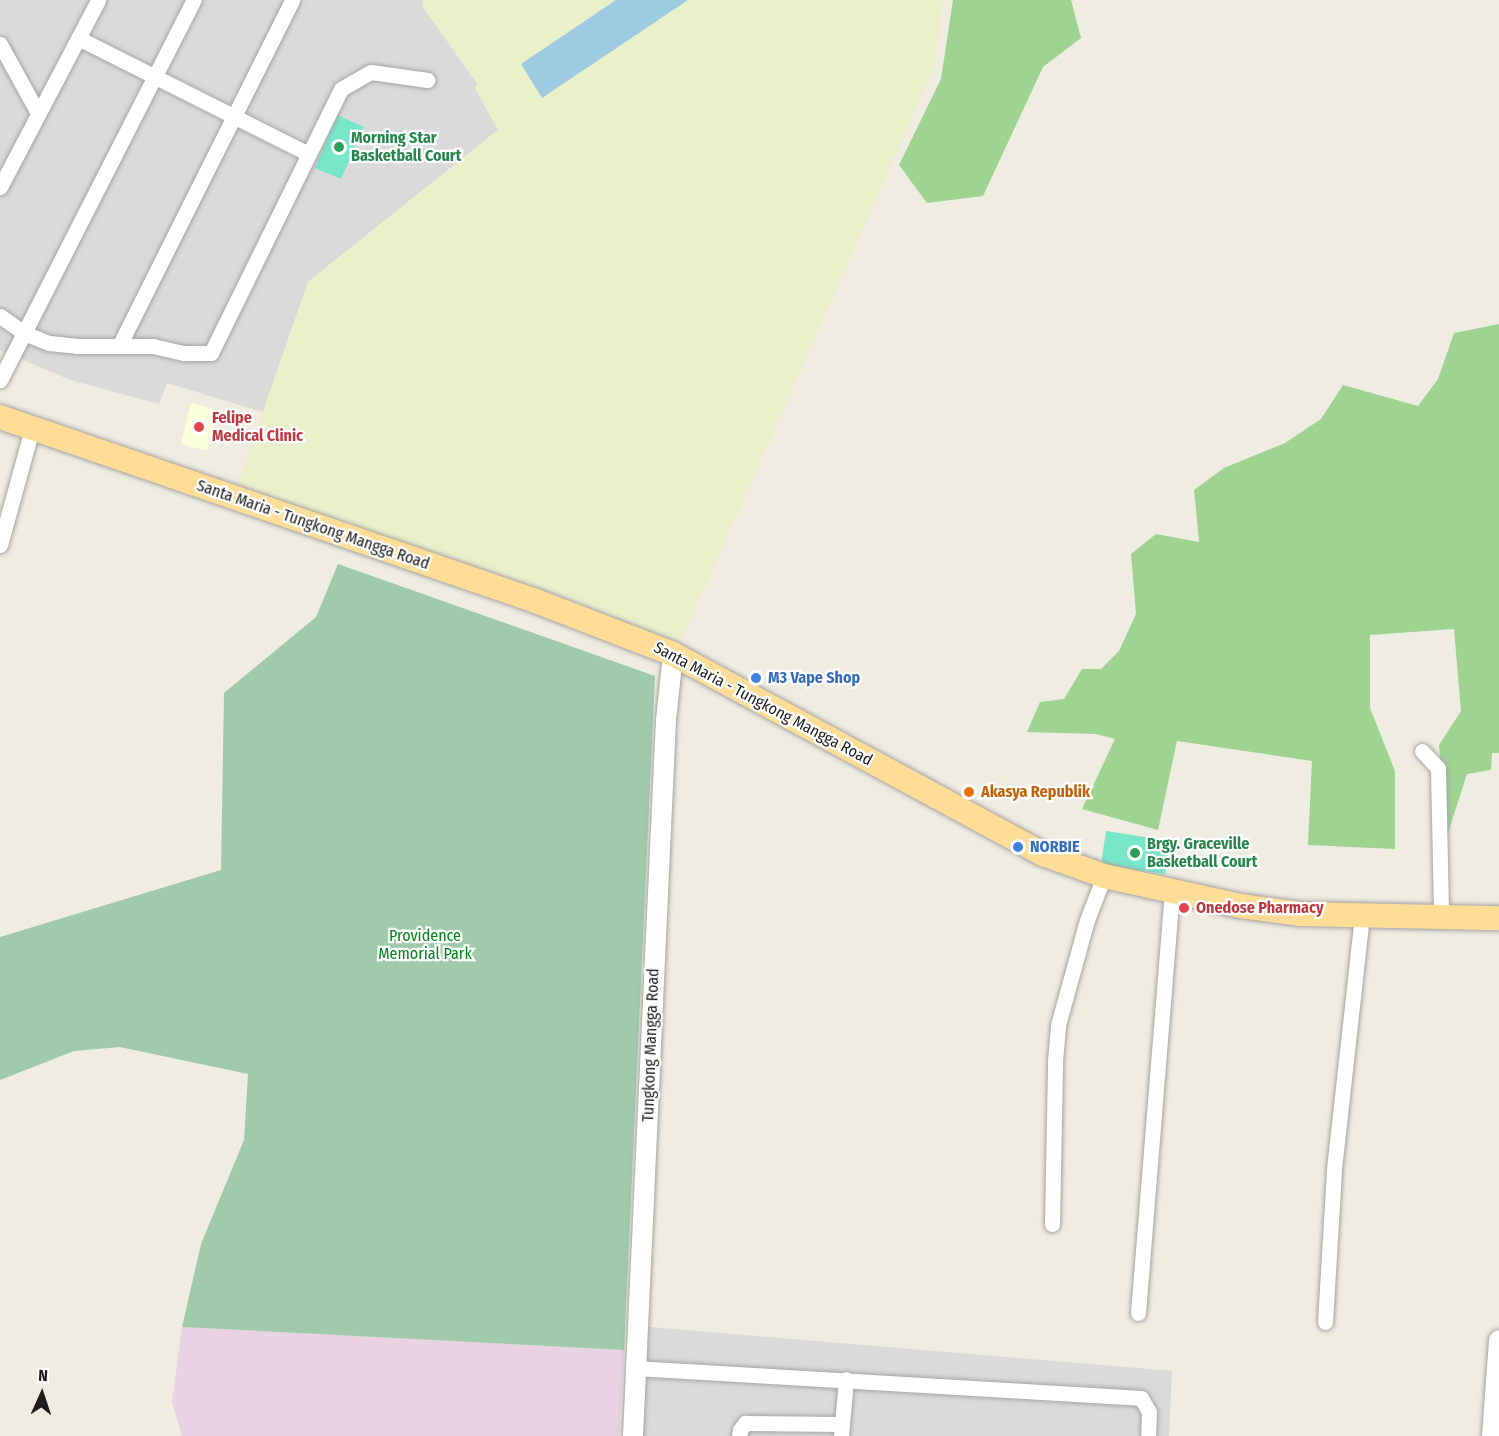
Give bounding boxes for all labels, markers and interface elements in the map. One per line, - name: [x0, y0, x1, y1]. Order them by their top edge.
- place label: Morning Star Basketball Court: [351, 128, 461, 166]
- marker: Morning Star Basketball Court: [332, 140, 346, 154]
- place label: Felipe Medical Clinic: [212, 408, 303, 446]
- marker: Felipe Medical Clinic: [190, 418, 208, 436]
- street label: Santa Maria - Tungkong Mangga Road: [194, 476, 432, 574]
- street label: Santa Maria - Tungkong Mangga Road: [650, 638, 876, 770]
- place label: M3 Vape Shop: [768, 668, 860, 688]
- marker: M3 Vape Shop: [749, 671, 763, 685]
- place label: Akasya Republik: [981, 782, 1090, 802]
- marker: Akasya Republik: [962, 785, 976, 799]
- place label: Brgy. Graceville Basketball Court: [1147, 834, 1257, 872]
- place label: NORBIE: [1030, 837, 1079, 857]
- marker: NORBIE: [1011, 840, 1025, 854]
- marker: Brgy. Graceville Basketball Court: [1128, 846, 1142, 860]
- place label: Onedose Pharmacy: [1196, 898, 1324, 918]
- marker: Onedose Pharmacy: [1177, 901, 1191, 915]
- park label: Providence Memorial Park: [378, 926, 472, 964]
- street label: Tungkong Mangga Road: [639, 968, 663, 1122]
- north arrow: [12, 1364, 72, 1424]
- text: N: [38, 1366, 48, 1385]

